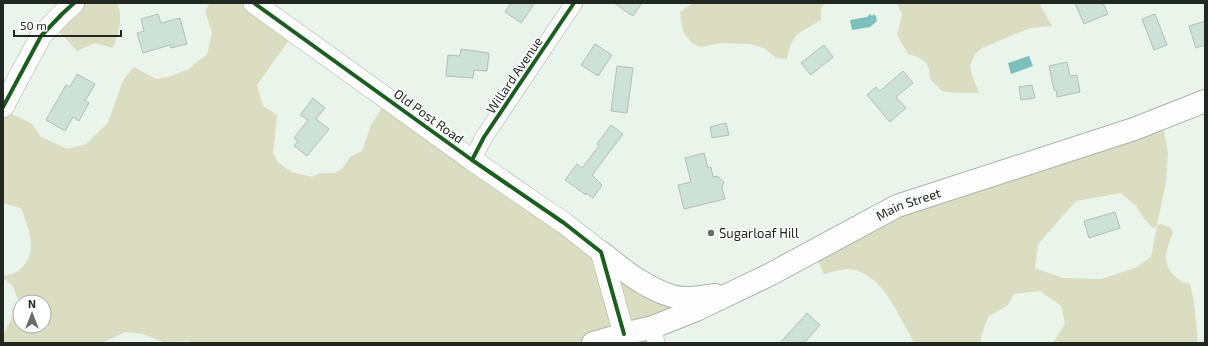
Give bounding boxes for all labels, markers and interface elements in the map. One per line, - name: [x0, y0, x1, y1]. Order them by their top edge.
- scale bar: [14, 12, 121, 38]
- text: 50 m: [20, 18, 47, 32]
- street label: Willard Avenue: [482, 34, 546, 116]
- street label: Old Post Road: [391, 85, 467, 147]
- street label: Main Street: [873, 184, 943, 224]
- place label: Sugarloaf Hill: [719, 225, 799, 241]
- marker: Sugarloaf Hill: [706, 228, 716, 238]
- north arrow: [12, 294, 52, 334]
- text: N: [28, 297, 36, 310]

